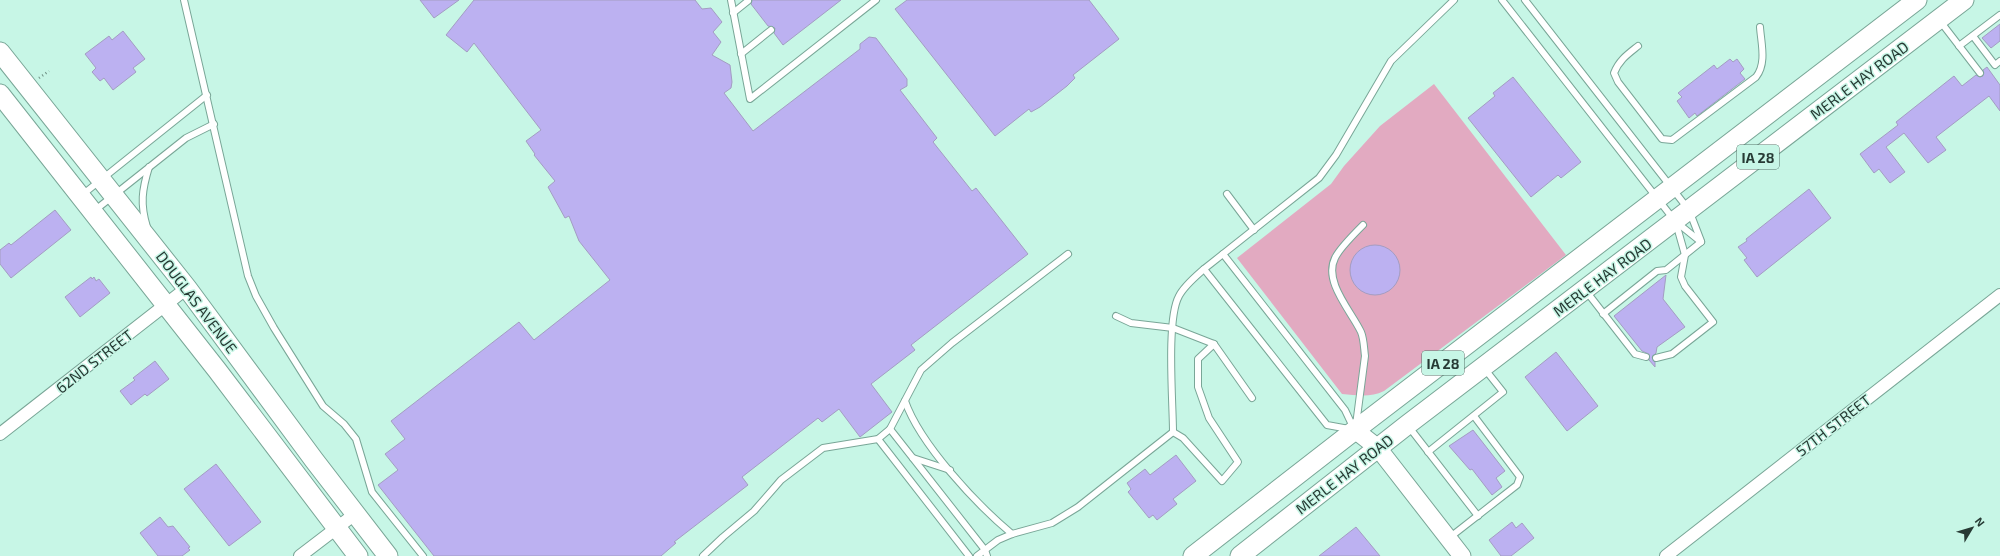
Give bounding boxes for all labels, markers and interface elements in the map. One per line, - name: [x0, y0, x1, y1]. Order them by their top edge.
- street label: MERLE HAY ROAD: [1806, 37, 1912, 123]
- road number: IA 28: [1737, 145, 1779, 169]
- street label: MERLE HAY ROAD: [1549, 234, 1655, 320]
- street label: DOUGLAS AVENUE: [153, 247, 241, 357]
- street label: 62ND STREET: [52, 325, 136, 397]
- road number: IA 28: [1422, 351, 1464, 375]
- street label: 57TH STREET: [1792, 390, 1874, 460]
- street label: MERLE HAY ROAD: [1292, 430, 1396, 518]
- north arrow: [1952, 508, 1992, 548]
- text: N: [1973, 514, 1988, 529]

